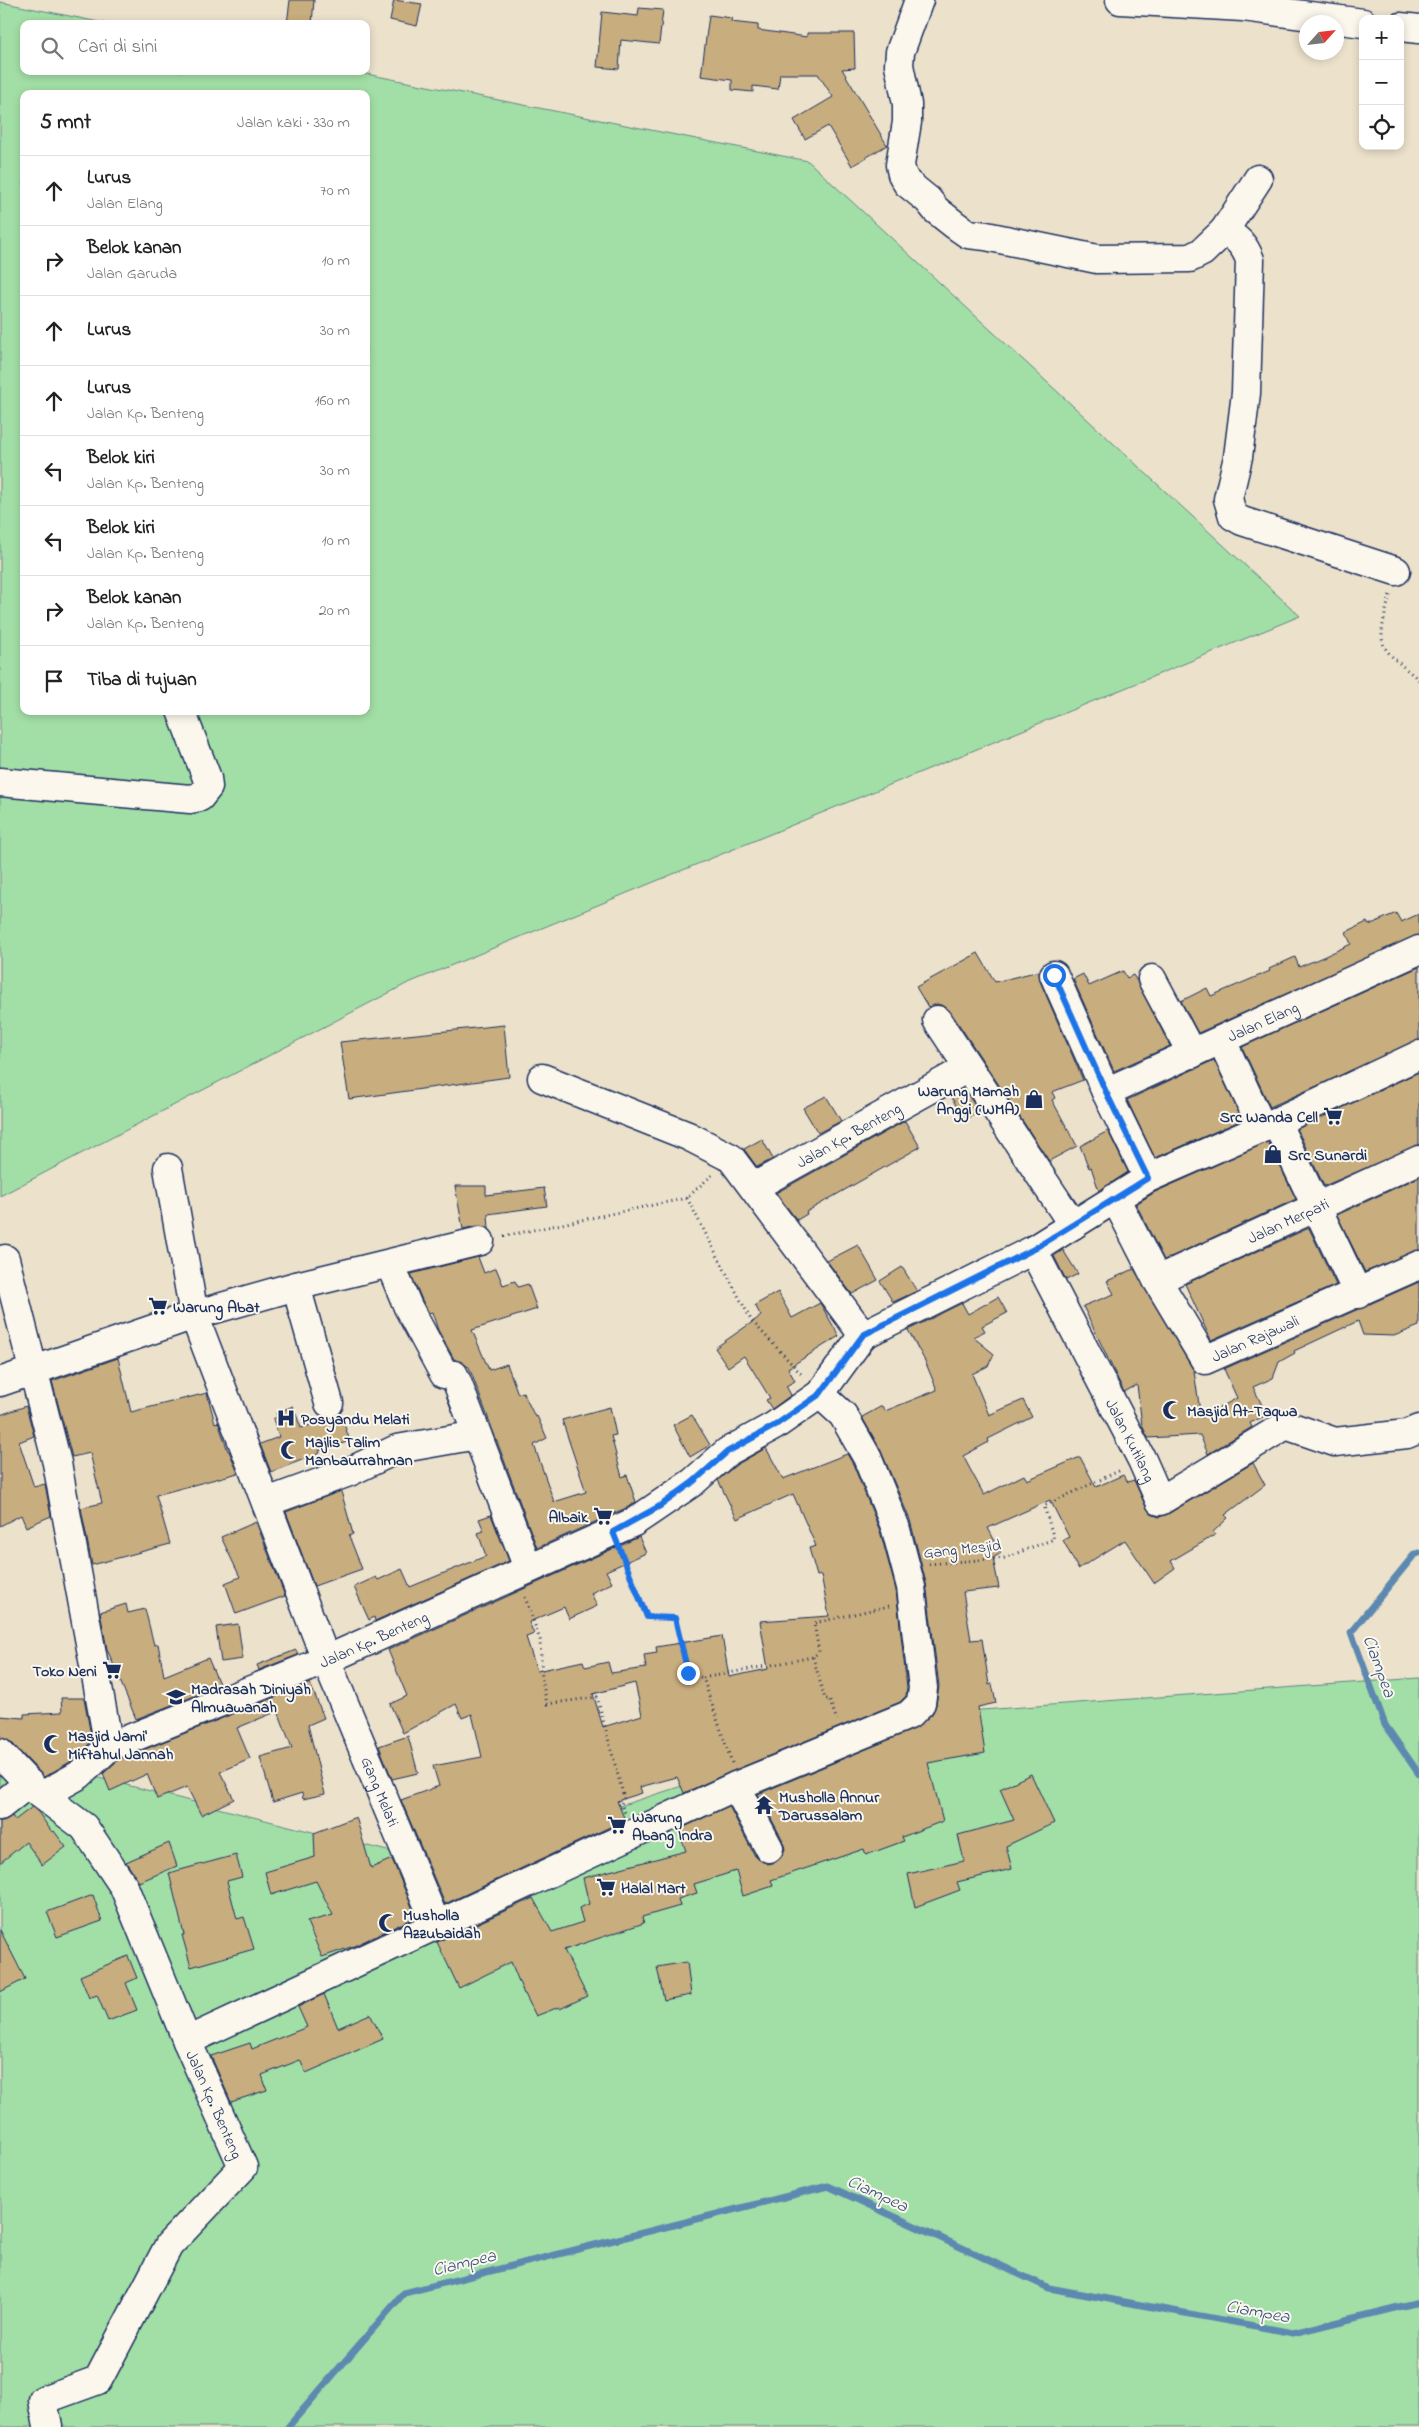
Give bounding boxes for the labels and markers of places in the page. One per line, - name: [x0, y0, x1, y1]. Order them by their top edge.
- place label: Warung Mamah Anggi (WMA): [918, 1080, 1019, 1123]
- shop icon: Warung Mamah Anggi (WMA): [1023, 1088, 1045, 1110]
- supermarket icon: Src Wanda Cell: [1322, 1105, 1344, 1127]
- place label: Src Wanda Cell: [1220, 1106, 1318, 1130]
- shop icon: Src Sunardi: [1262, 1143, 1284, 1165]
- place label: Src Sunardi: [1288, 1144, 1367, 1168]
- supermarket icon: Warung Abat: [147, 1295, 169, 1317]
- place label: Warung Abat: [173, 1296, 260, 1321]
- mosque icon: Masjid At-Taqwa: [1161, 1399, 1183, 1421]
- place label: Masjid At-Taqwa: [1187, 1400, 1298, 1424]
- hospital icon: Posyandu Melati: [275, 1407, 297, 1429]
- place label: Posyandu Melati: [301, 1408, 410, 1433]
- place label: Majlis Talim Manbaurrahman: [305, 1431, 413, 1473]
- mosque icon: Majlis Talim Manbaurrahman: [279, 1439, 301, 1461]
- supermarket icon: Albaik: [592, 1505, 614, 1527]
- place label: Albaik: [548, 1506, 589, 1530]
- supermarket icon: Toko Neni: [101, 1659, 123, 1681]
- place label: Toko Neni: [33, 1660, 97, 1684]
- place label: Madrasah Diniyah Almuawanah: [191, 1678, 311, 1720]
- school or university icon: Madrasah Diniyah Almuawanah: [165, 1686, 187, 1708]
- place label: Masjid Jami' Miftahul Jannah: [68, 1725, 174, 1767]
- mosque icon: Masjid Jami' Miftahul Jannah: [42, 1733, 64, 1755]
- place label: Musholla Annur Darussalam: [778, 1786, 880, 1828]
- temple icon: Musholla Annur Darussalam: [753, 1794, 775, 1816]
- place label: Warung Abang Indra: [632, 1806, 713, 1849]
- supermarket icon: Warung Abang Indra: [606, 1814, 628, 1836]
- supermarket icon: Halal Mart: [595, 1876, 617, 1898]
- place label: Halal Mart: [621, 1877, 686, 1901]
- place label: Musholla Azzubaidah: [403, 1904, 481, 1946]
- mosque icon: Musholla Azzubaidah: [377, 1912, 399, 1934]

